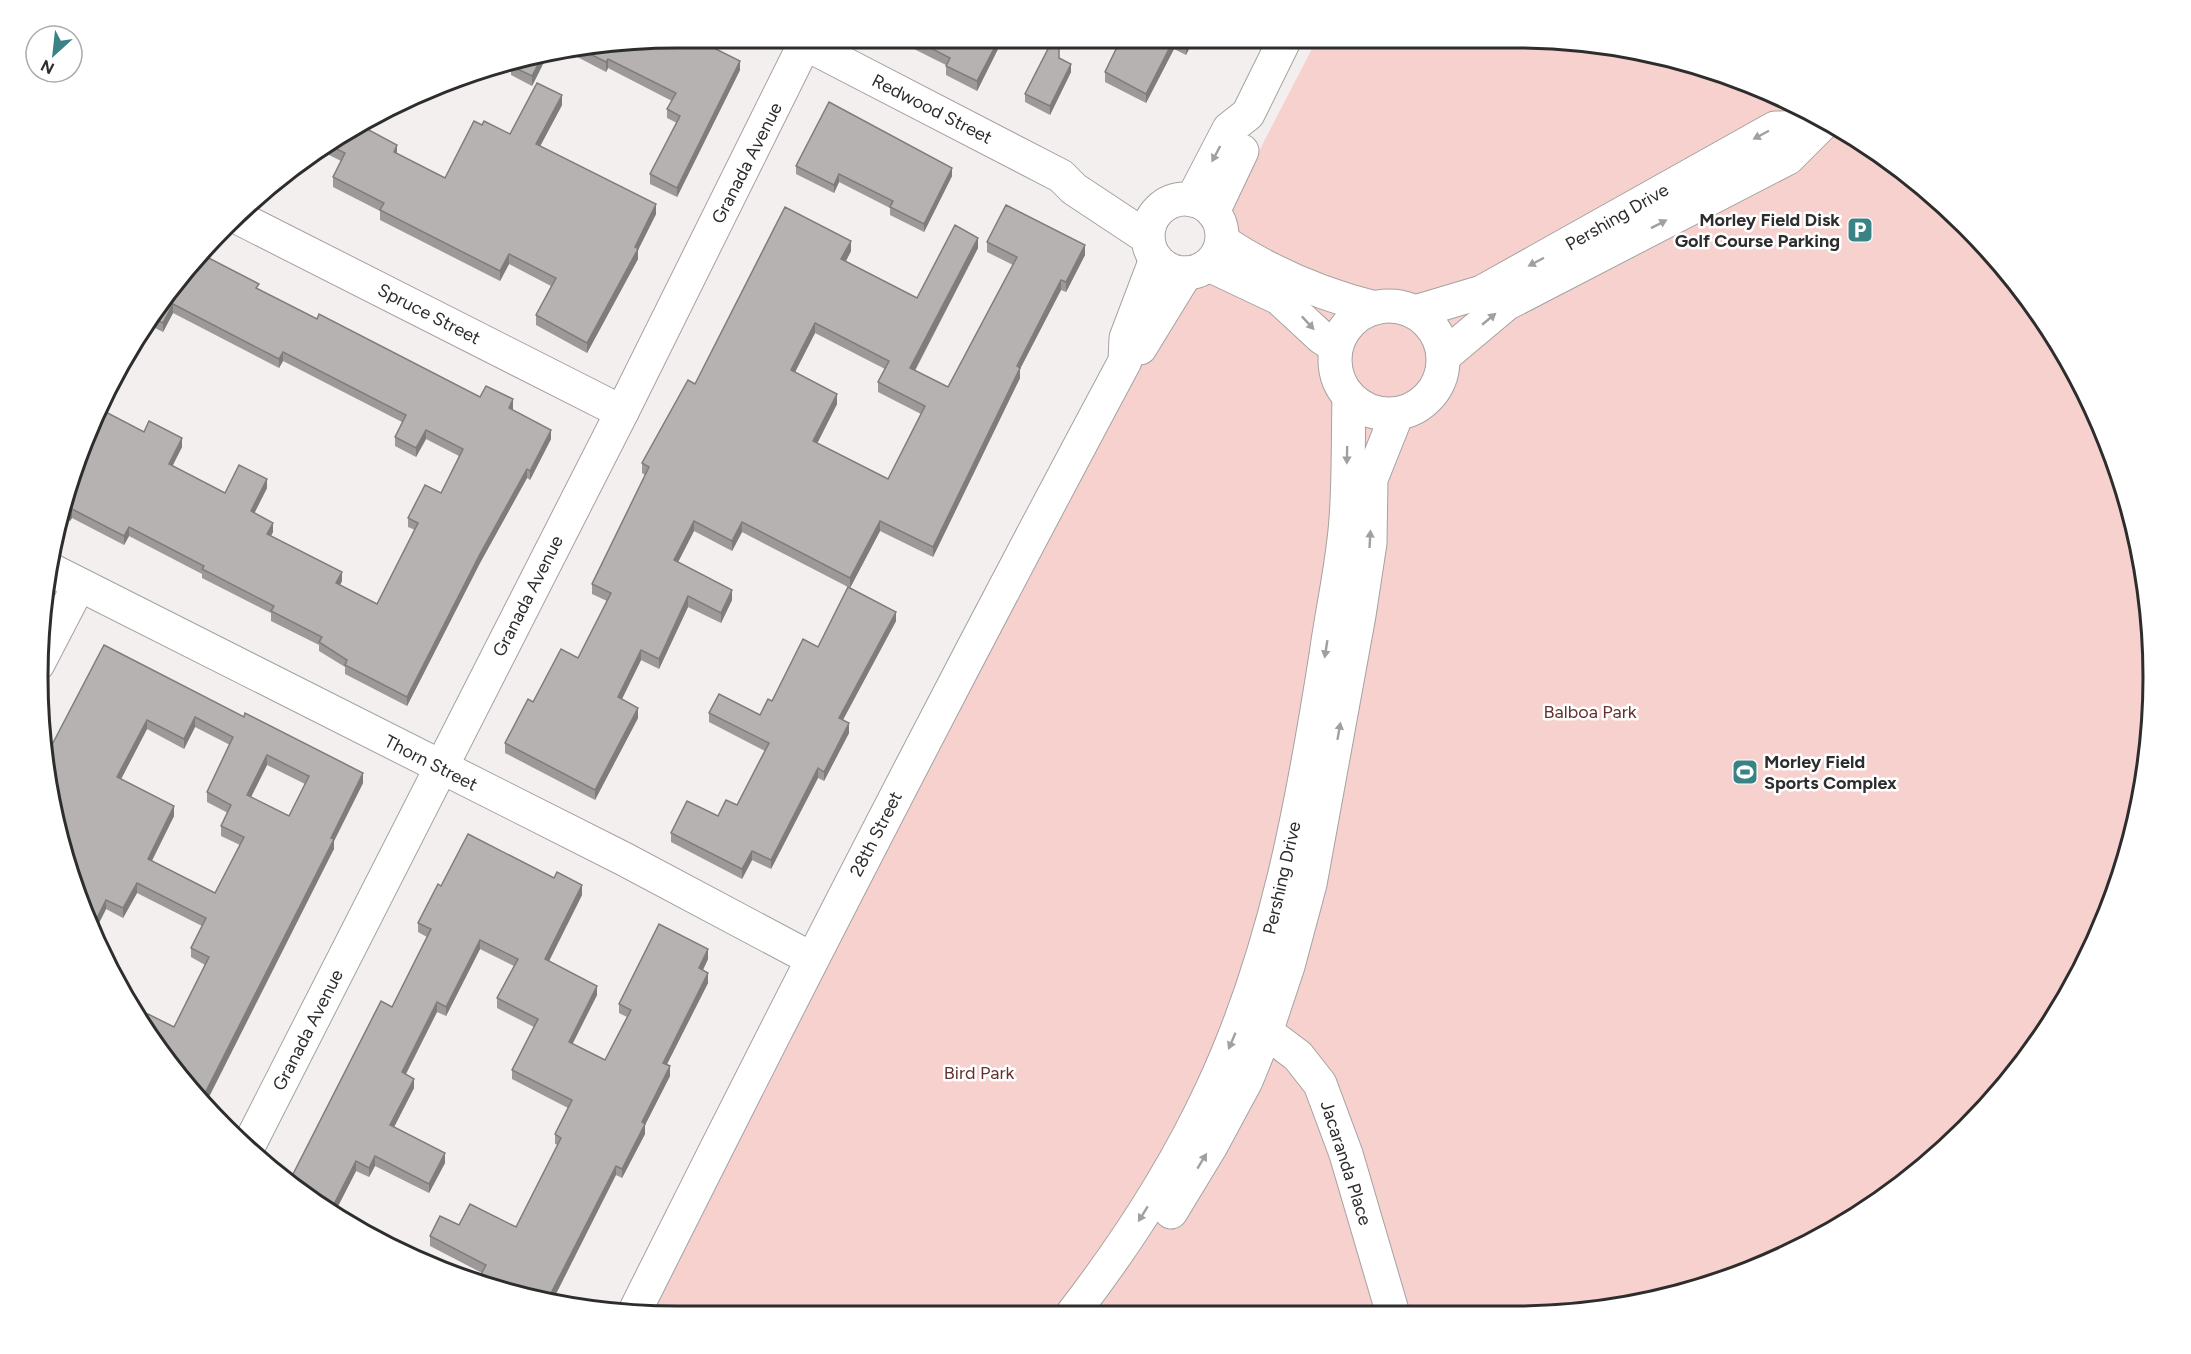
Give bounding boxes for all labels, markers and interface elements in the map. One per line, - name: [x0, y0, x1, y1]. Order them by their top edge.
- north arrow: [24, 24, 84, 84]
- text: N: [38, 56, 57, 78]
- street label: Redwood Street: [868, 69, 996, 149]
- street label: Granada Avenue: [707, 99, 787, 227]
- one-way arrow: [1752, 130, 1770, 140]
- one-way arrow: [1211, 146, 1221, 163]
- street label: Pershing Drive: [1562, 179, 1673, 255]
- place label: Morley Field Disk Golf Course Parking: [1675, 209, 1840, 252]
- parking icon: Morley Field Disk Golf Course Parking: [1845, 215, 1875, 245]
- one-way arrow: [1651, 219, 1668, 229]
- one-way arrow: [1528, 257, 1545, 267]
- street label: Spruce Street: [374, 279, 484, 349]
- one-way arrow: [1481, 312, 1497, 325]
- one-way arrow: [1300, 315, 1314, 329]
- one-way arrow: [1342, 446, 1352, 465]
- one-way arrow: [1365, 529, 1374, 548]
- street label: Granada Avenue: [488, 532, 568, 660]
- one-way arrow: [1322, 639, 1331, 658]
- park label: Balboa Park: [1544, 701, 1637, 723]
- one-way arrow: [1335, 721, 1344, 740]
- street label: Thorn Street: [381, 730, 481, 796]
- place label: Morley Field Sports Complex: [1764, 751, 1897, 794]
- sports icon: Morley Field Sports Complex: [1730, 757, 1760, 787]
- street label: 28th Street: [845, 787, 907, 880]
- street label: Pershing Drive: [1258, 819, 1306, 937]
- street label: Granada Avenue: [268, 966, 348, 1094]
- one-way arrow: [1228, 1033, 1237, 1050]
- park label: Bird Park: [944, 1062, 1015, 1084]
- street label: Jacaranda Place: [1315, 1098, 1377, 1228]
- one-way arrow: [1197, 1152, 1207, 1169]
- one-way arrow: [1138, 1206, 1149, 1223]

